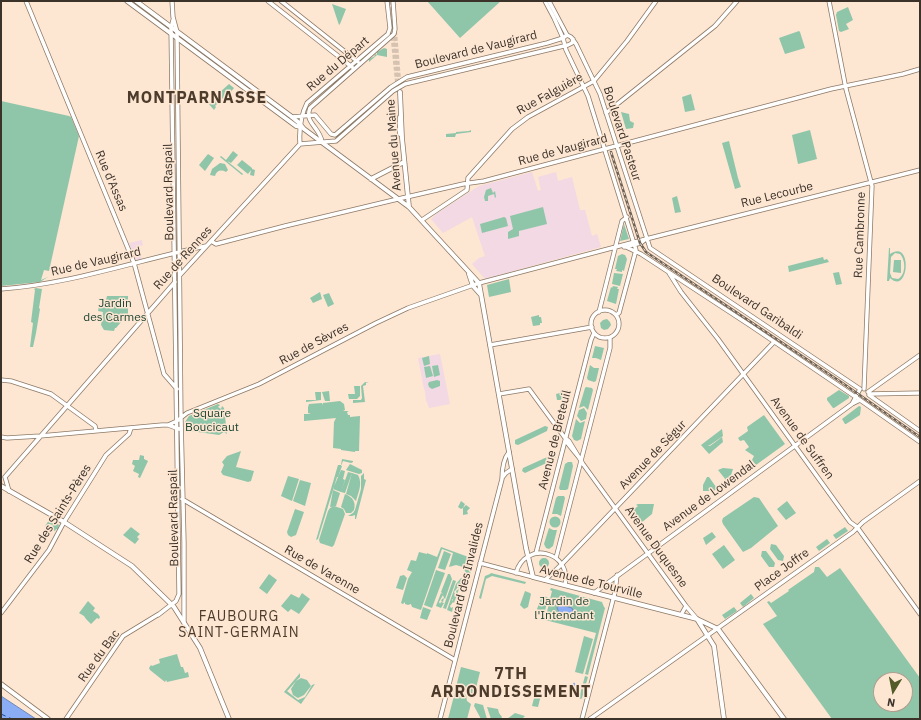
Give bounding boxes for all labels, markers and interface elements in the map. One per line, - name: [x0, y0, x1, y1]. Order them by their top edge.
- street label: Boulevard de Vaugirard: [413, 28, 539, 72]
- street label: Rue du Départ: [304, 34, 372, 94]
- street label: Rue Falguière: [514, 70, 586, 118]
- street label: Boulevard Pasteur: [600, 85, 644, 183]
- district label: MONTPARNASSE: [127, 88, 267, 108]
- street label: Avenue du Maine: [384, 99, 404, 191]
- street label: Rue de Vaugirard: [517, 131, 609, 169]
- street label: Boulevard Raspail: [161, 143, 177, 241]
- street label: Rue d'Assas: [92, 148, 130, 214]
- street label: Rue Lecourbe: [739, 179, 815, 211]
- street label: Rue Cambronne: [851, 192, 869, 278]
- street label: Rue de Rennes: [151, 223, 215, 293]
- street label: Rue de Vaugirard: [50, 245, 142, 279]
- street label: Boulevard Garibaldi: [709, 271, 805, 343]
- park label: Jardin des Carmes: [83, 297, 147, 325]
- street label: Rue de Sèvres: [277, 320, 351, 368]
- street label: Avenue de Breteuil: [536, 389, 574, 491]
- street label: Avenue de Suffren: [767, 394, 837, 482]
- park label: Square Boucicaut: [185, 407, 239, 435]
- street label: Avenue de Ségur: [616, 418, 690, 492]
- street label: Avenue de Lowendal: [660, 458, 758, 534]
- street label: Rue des Saints-Pères: [22, 462, 94, 566]
- street label: Boulevard Raspail: [166, 469, 182, 567]
- street label: Avenue Duquesne: [622, 503, 690, 591]
- street label: Boulevard des Invalides: [441, 521, 487, 649]
- street label: Rue de Varenne: [282, 543, 362, 597]
- street label: Place Joffre: [752, 545, 812, 595]
- street label: Avenue de Tourville: [538, 562, 644, 602]
- park label: Jardin de l'Intendant: [534, 595, 594, 623]
- district label: FAUBOURG SAINT-GERMAIN: [178, 609, 300, 642]
- street label: Rue du Bac: [75, 627, 123, 685]
- district label: 7TH ARRONDISSEMENT: [431, 664, 591, 702]
- north arrow: [873, 672, 913, 712]
- text: N: [886, 695, 896, 710]

